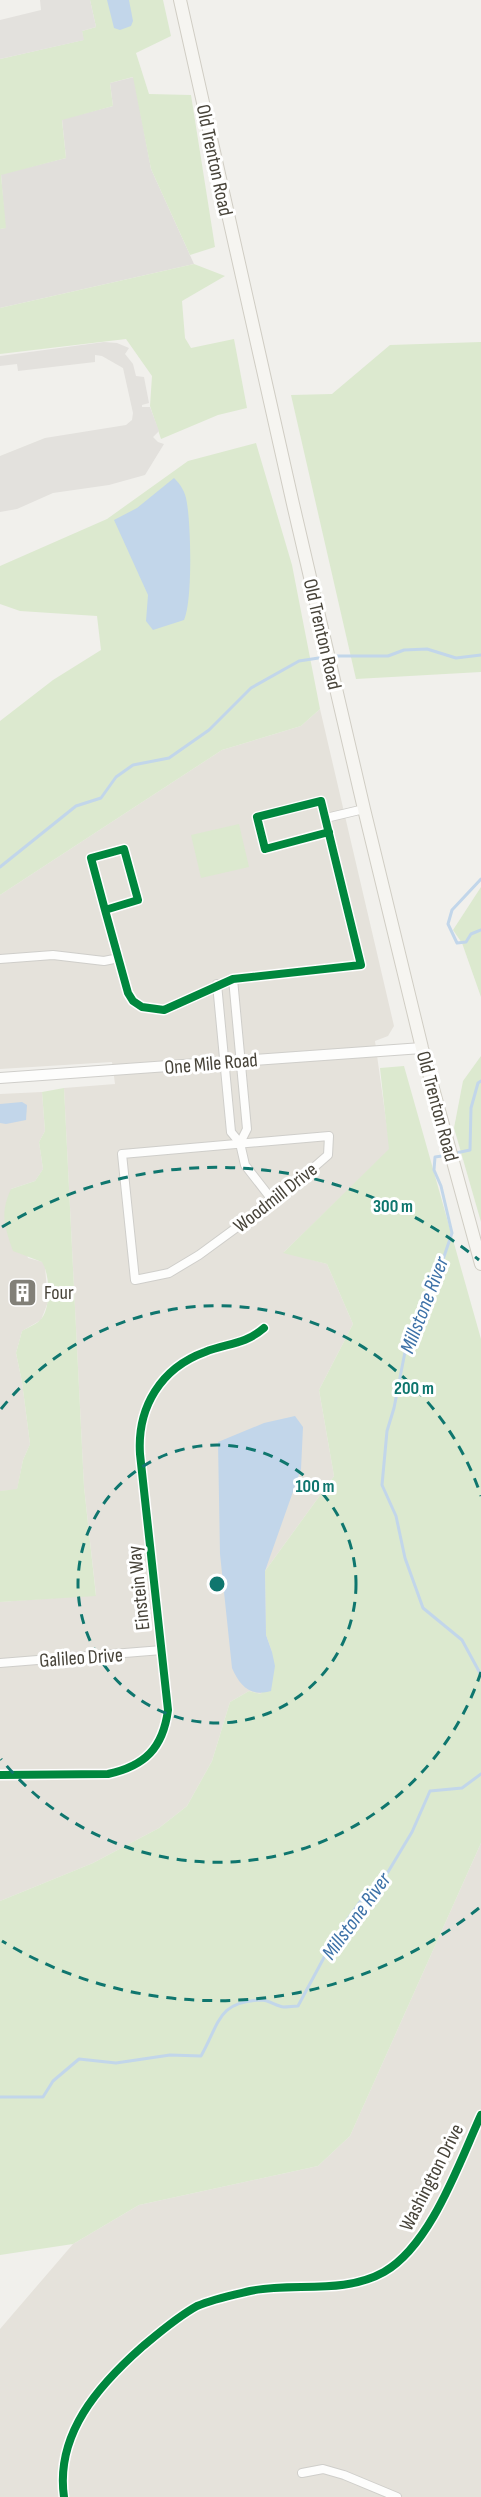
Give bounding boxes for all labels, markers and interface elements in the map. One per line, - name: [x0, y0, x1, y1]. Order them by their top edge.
- street label: Old Trenton Road: [191, 102, 238, 218]
- street label: Old Trenton Road: [298, 576, 346, 692]
- street label: One Mile Road: [163, 1048, 259, 1080]
- street label: Old Trenton Road: [411, 1048, 463, 1164]
- street label: Woodmill Drive: [229, 1158, 322, 1238]
- text: 300 m: [373, 1196, 413, 1217]
- water label: Millstone River: [395, 1252, 455, 1357]
- building icon: Four: [7, 1276, 39, 1308]
- place label: Four: [44, 1281, 74, 1305]
- text: 200 m: [394, 1378, 434, 1399]
- text: 100 m: [296, 1476, 335, 1497]
- street label: Einstein Way: [123, 1544, 155, 1631]
- centre of rings: [207, 1574, 227, 1594]
- street label: Galileo Drive: [39, 1643, 124, 1673]
- water label: Millstone River: [317, 1867, 397, 1965]
- street label: Washington Drive: [395, 2120, 469, 2235]

